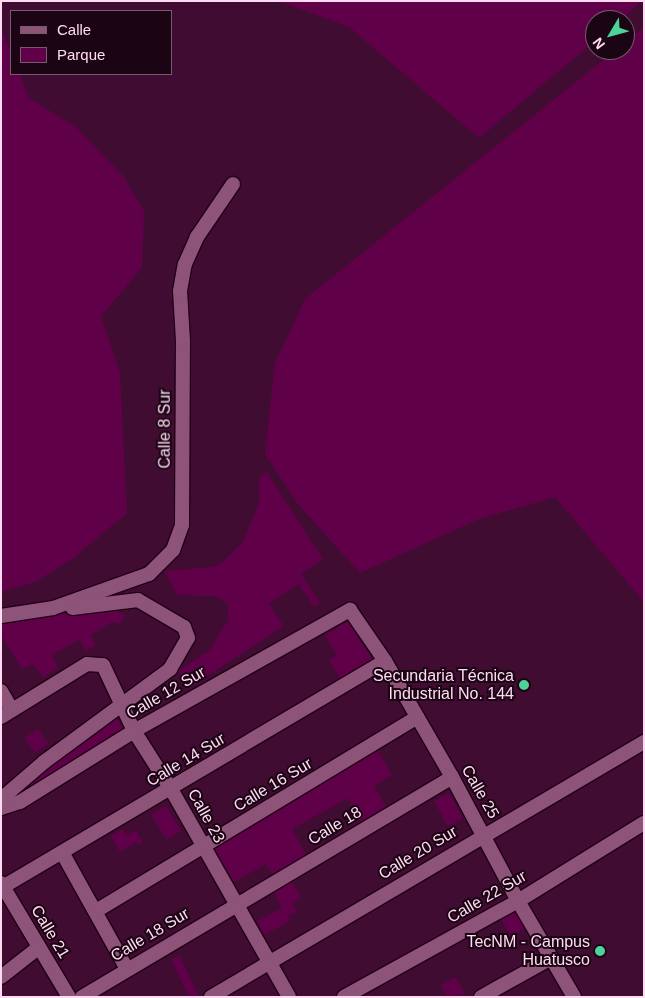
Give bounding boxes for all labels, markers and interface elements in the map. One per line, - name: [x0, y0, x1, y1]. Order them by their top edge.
- legend: [10, 10, 172, 75]
- north arrow: [585, 10, 635, 60]
- text: Calle: [57, 21, 91, 38]
- text: N: [589, 35, 608, 52]
- text: Parque: [57, 46, 105, 63]
- street label: Calle 8 Sur: [155, 389, 175, 469]
- street label: Calle 12 Sur: [123, 663, 209, 723]
- place label: Secundaria Técnica Industrial No. 144: [373, 666, 514, 704]
- marker: Secundaria Técnica Industrial No. 144: [518, 679, 530, 691]
- street label: Calle 14 Sur: [143, 729, 229, 791]
- street label: Calle 16 Sur: [230, 754, 316, 816]
- street label: Calle 25: [457, 762, 503, 822]
- street label: Calle 23: [183, 786, 229, 846]
- street label: Calle 18: [305, 803, 365, 849]
- street label: Calle 20 Sur: [375, 822, 461, 884]
- street label: Calle 22 Sur: [444, 867, 530, 927]
- street label: Calle 21: [27, 902, 73, 962]
- street label: Calle 18 Sur: [107, 904, 193, 966]
- place label: TecNM - Campus Huatusco: [466, 932, 590, 970]
- marker: TecNM - Campus Huatusco: [594, 945, 606, 957]

